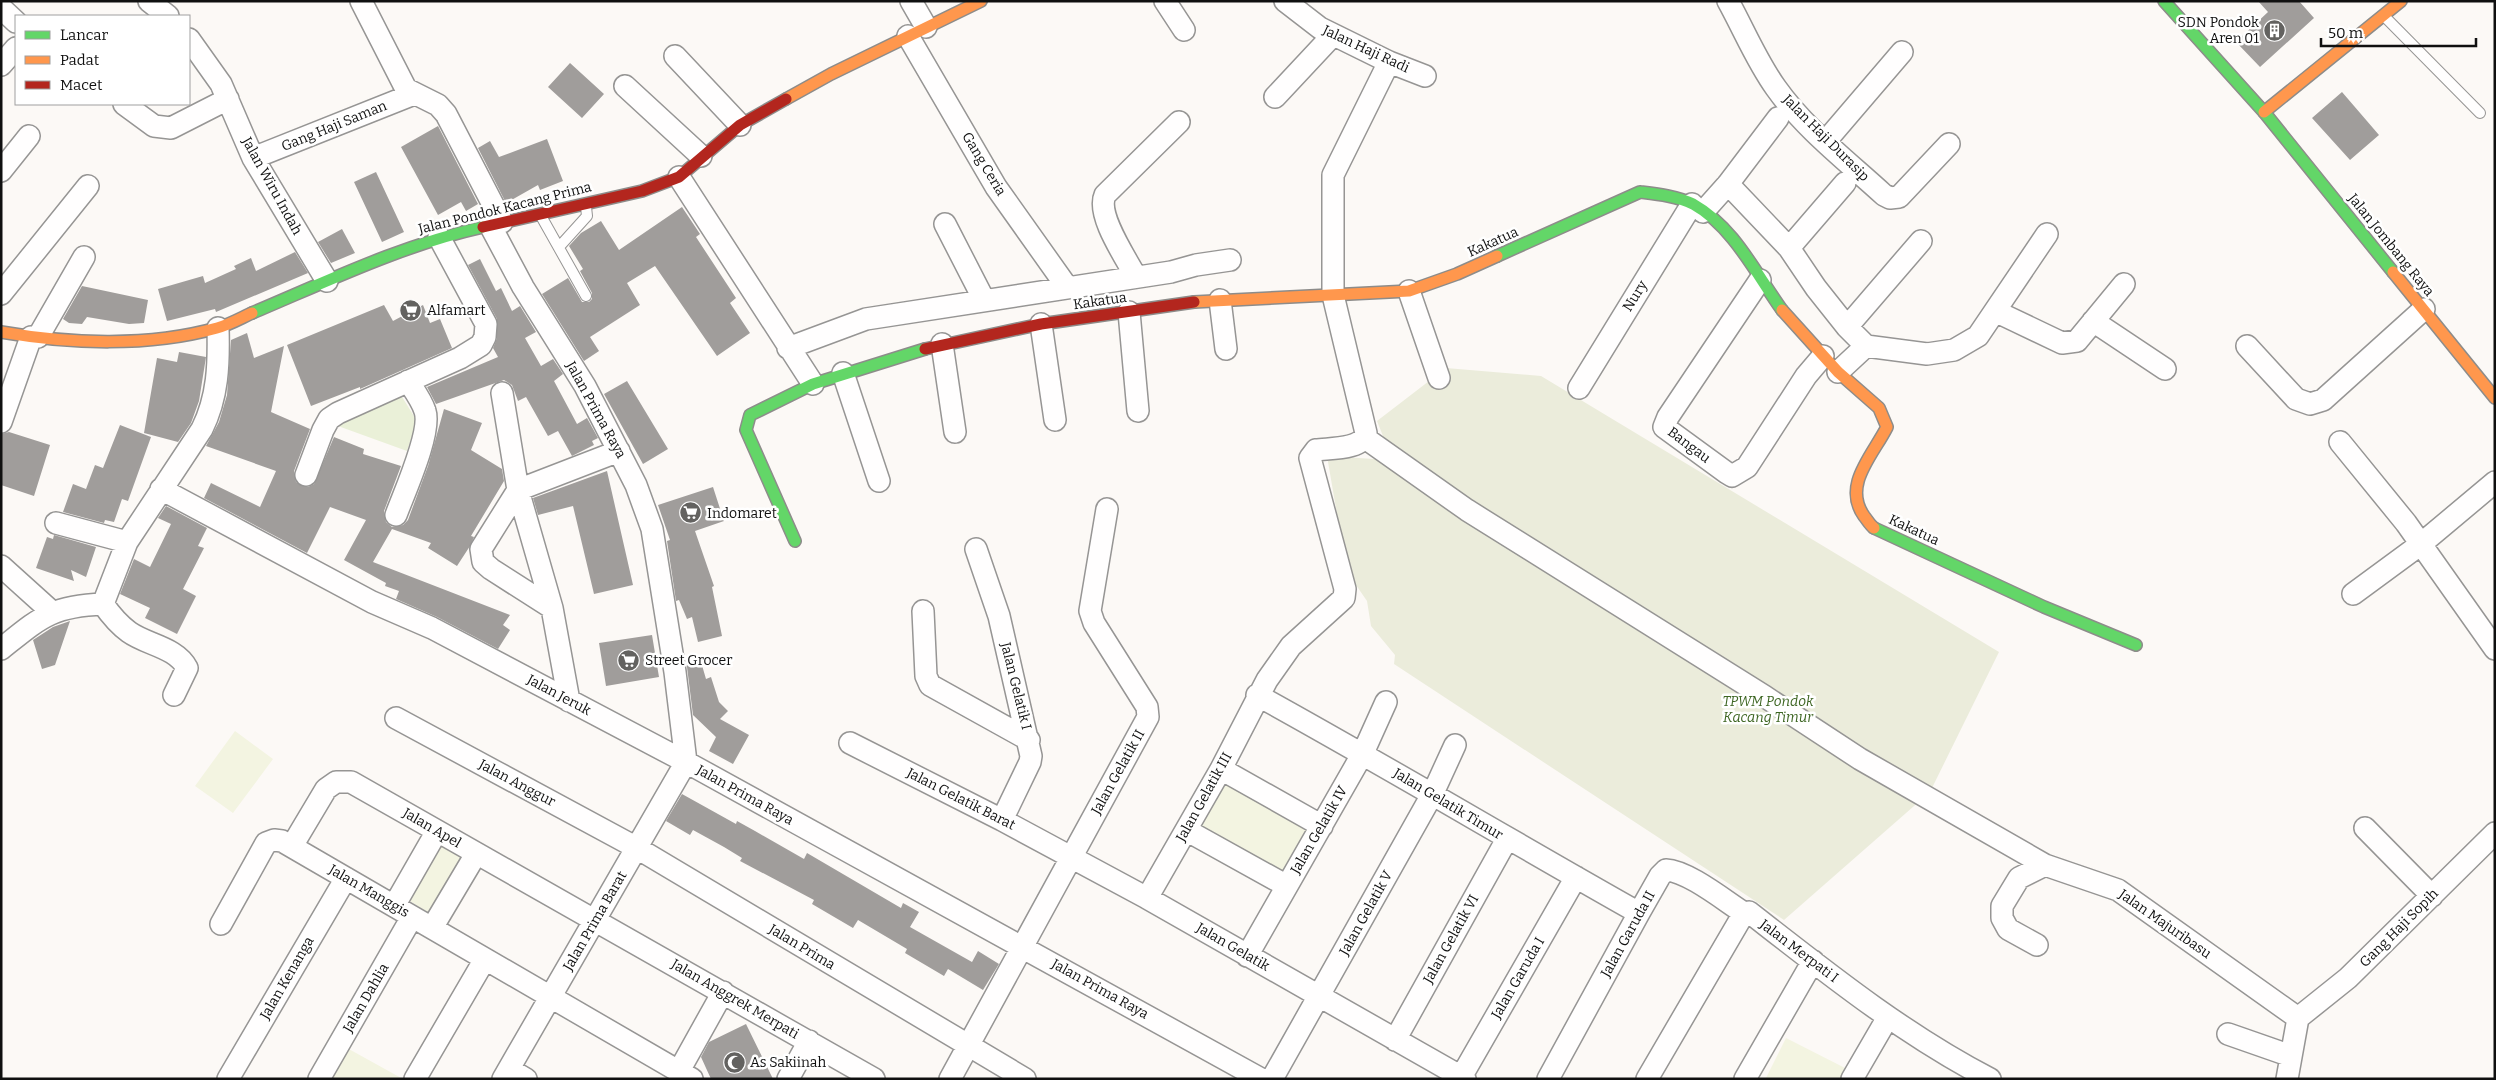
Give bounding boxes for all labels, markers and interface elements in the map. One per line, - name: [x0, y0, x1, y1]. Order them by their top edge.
- place label: SDN Pondok Aren 01: [2178, 14, 2259, 47]
- legend: [15, 15, 190, 105]
- scale bar: [2321, 15, 2476, 47]
- building icon: SDN Pondok Aren 01: [2263, 18, 2287, 42]
- street label: Jalan Haji Radi: [1319, 21, 1412, 76]
- text: 50 m: [2328, 24, 2364, 42]
- text: Lancar: [60, 26, 108, 44]
- text: Padat: [60, 51, 100, 69]
- text: Macet: [60, 76, 103, 94]
- street label: Jalan Haji Durasip: [1778, 90, 1873, 185]
- street label: Gang Haji Saman: [279, 97, 389, 155]
- street label: Gang Ceria: [958, 129, 1010, 199]
- street label: Jalan Wiru Indah: [238, 133, 306, 238]
- street label: Jalan Pondok Kacang Prima: [416, 178, 594, 238]
- street label: Jalan Jombang Raya: [2344, 189, 2438, 300]
- street label: Kakatua: [1465, 223, 1521, 261]
- street label: Nury: [1619, 277, 1651, 315]
- street label: Kakatua: [1072, 289, 1128, 313]
- supermarket icon: Alfamart: [399, 298, 423, 322]
- place label: Alfamart: [427, 302, 485, 319]
- street label: Jalan Prima Raya: [562, 358, 630, 462]
- street label: Bangau: [1664, 423, 1714, 467]
- supermarket icon: Indomaret: [679, 501, 703, 525]
- place label: Indomaret: [707, 505, 777, 522]
- street label: Kakatua: [1886, 511, 1942, 549]
- street label: Jalan Gelatik I: [997, 640, 1035, 732]
- supermarket icon: Street Grocer: [617, 648, 641, 672]
- place label: Street Grocer: [645, 652, 732, 669]
- street label: Jalan Jeruk: [523, 671, 594, 719]
- park label: TPWM Pondok Kacang Timur: [1722, 693, 1814, 726]
- street label: Jalan Gelatik II: [1087, 727, 1148, 818]
- street label: Jalan Gelatik III: [1172, 749, 1236, 845]
- street label: Jalan Anggur: [475, 755, 558, 810]
- street label: Jalan Prima Raya: [693, 761, 797, 829]
- street label: Jalan Gelatik Barat: [903, 764, 1018, 834]
- street label: Jalan Gelatik Timur: [1389, 764, 1506, 843]
- street label: Jalan Gelatik IV: [1286, 783, 1351, 878]
- street label: Jalan Apel: [399, 804, 464, 852]
- street label: Jalan Manggis: [325, 861, 412, 921]
- street label: Jalan Gelatik V: [1335, 867, 1396, 959]
- street label: Jalan Prima Barat: [559, 868, 630, 975]
- street label: Jalan Majuribasu: [2115, 885, 2215, 962]
- street label: Gang Haji Sopih: [2356, 885, 2442, 971]
- street label: Jalan Garuda II: [1597, 888, 1659, 981]
- street label: Jalan Gelatik VI: [1419, 892, 1482, 987]
- street label: Jalan Merpati I: [1756, 915, 1842, 986]
- street label: Jalan Gelatik: [1192, 919, 1273, 975]
- street label: Jalan Prima: [765, 920, 839, 974]
- street label: Jalan Kenanga: [256, 933, 318, 1023]
- street label: Jalan Garuda I: [1487, 934, 1548, 1023]
- street label: Jalan Anggrek Merpati: [667, 955, 802, 1043]
- street label: Jalan Prima Raya: [1048, 955, 1152, 1023]
- street label: Jalan Dahlia: [339, 960, 393, 1036]
- mosque icon: As Sakiinah: [722, 1050, 746, 1074]
- place label: As Sakiinah: [750, 1054, 826, 1071]

